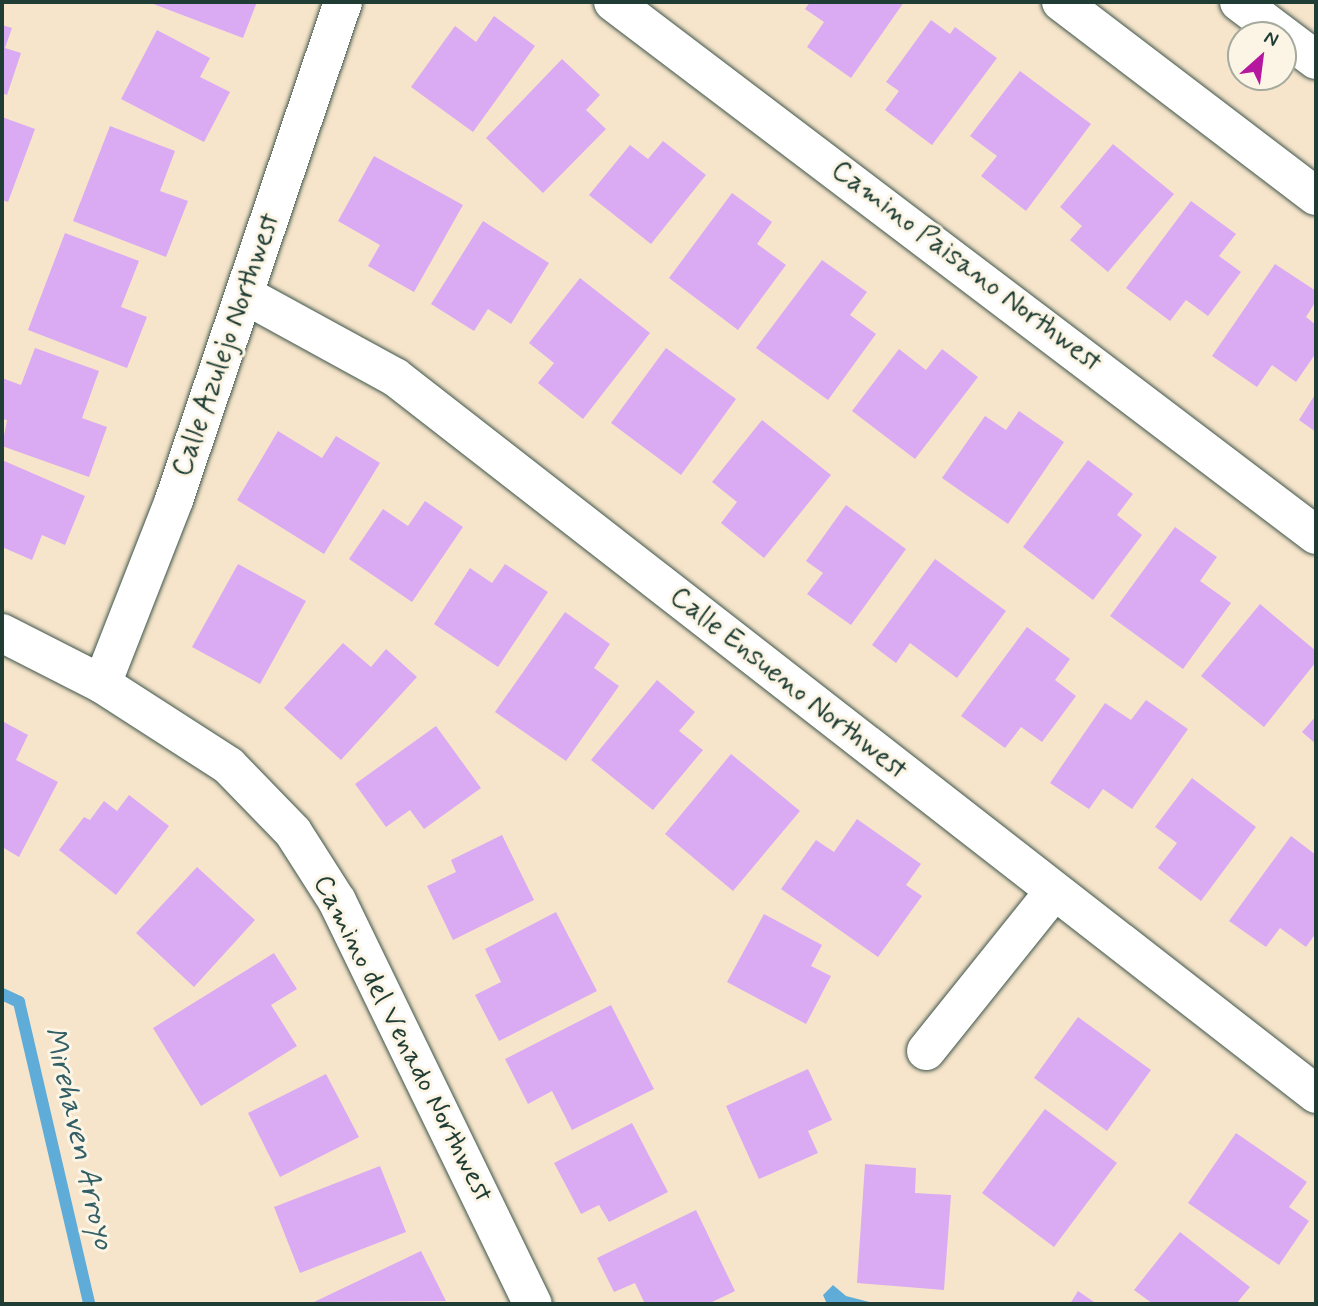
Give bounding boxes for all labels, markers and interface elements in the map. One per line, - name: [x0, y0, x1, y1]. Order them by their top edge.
- north arrow: [1227, 21, 1297, 91]
- text: N: [1260, 25, 1283, 53]
- street label: Camino Paisano Northwest: [824, 154, 1108, 380]
- street label: Calle Azulejo Northwest: [166, 210, 288, 480]
- street label: Calle Ensueno Northwest: [663, 581, 913, 787]
- street label: Camino del Venado Northwest: [306, 872, 498, 1206]
- water label: Mirehaven Arroyo: [35, 1023, 121, 1253]

